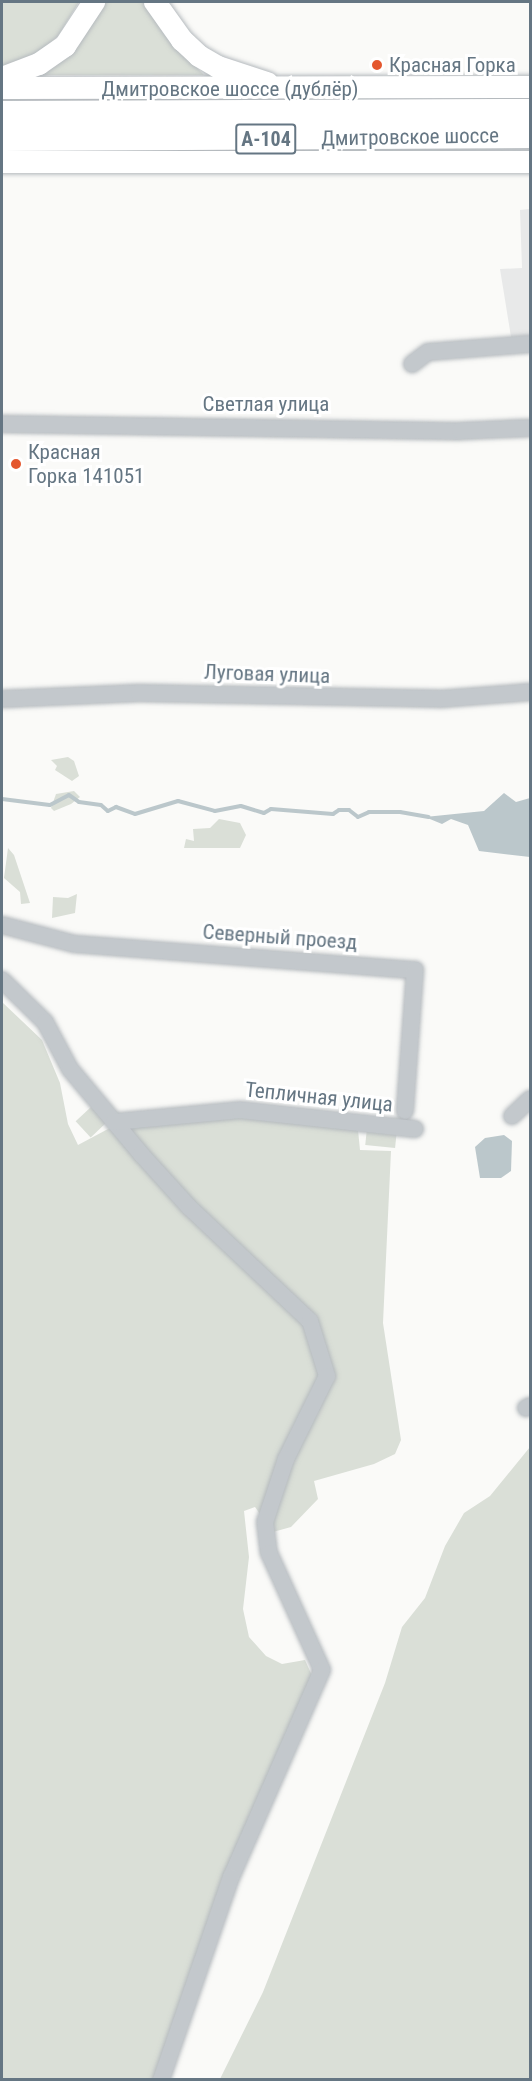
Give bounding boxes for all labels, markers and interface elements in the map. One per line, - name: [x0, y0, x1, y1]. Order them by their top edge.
- place label: Красная Горка: [389, 52, 516, 78]
- marker: Красная Горка: [370, 58, 384, 72]
- street label: Дмитровское шоссе (дублёр): [101, 76, 359, 102]
- road number: А-104: [234, 122, 298, 156]
- street label: Дмитровское шоссе: [321, 123, 499, 151]
- street label: Светлая улица: [203, 391, 329, 417]
- place label: Красная Горка 141051: [28, 439, 144, 489]
- marker: Красная Горка 141051: [9, 457, 23, 471]
- street label: Луговая улица: [203, 659, 331, 689]
- street label: Северный проезд: [202, 919, 358, 955]
- street label: Тепличная улица: [244, 1077, 394, 1117]

